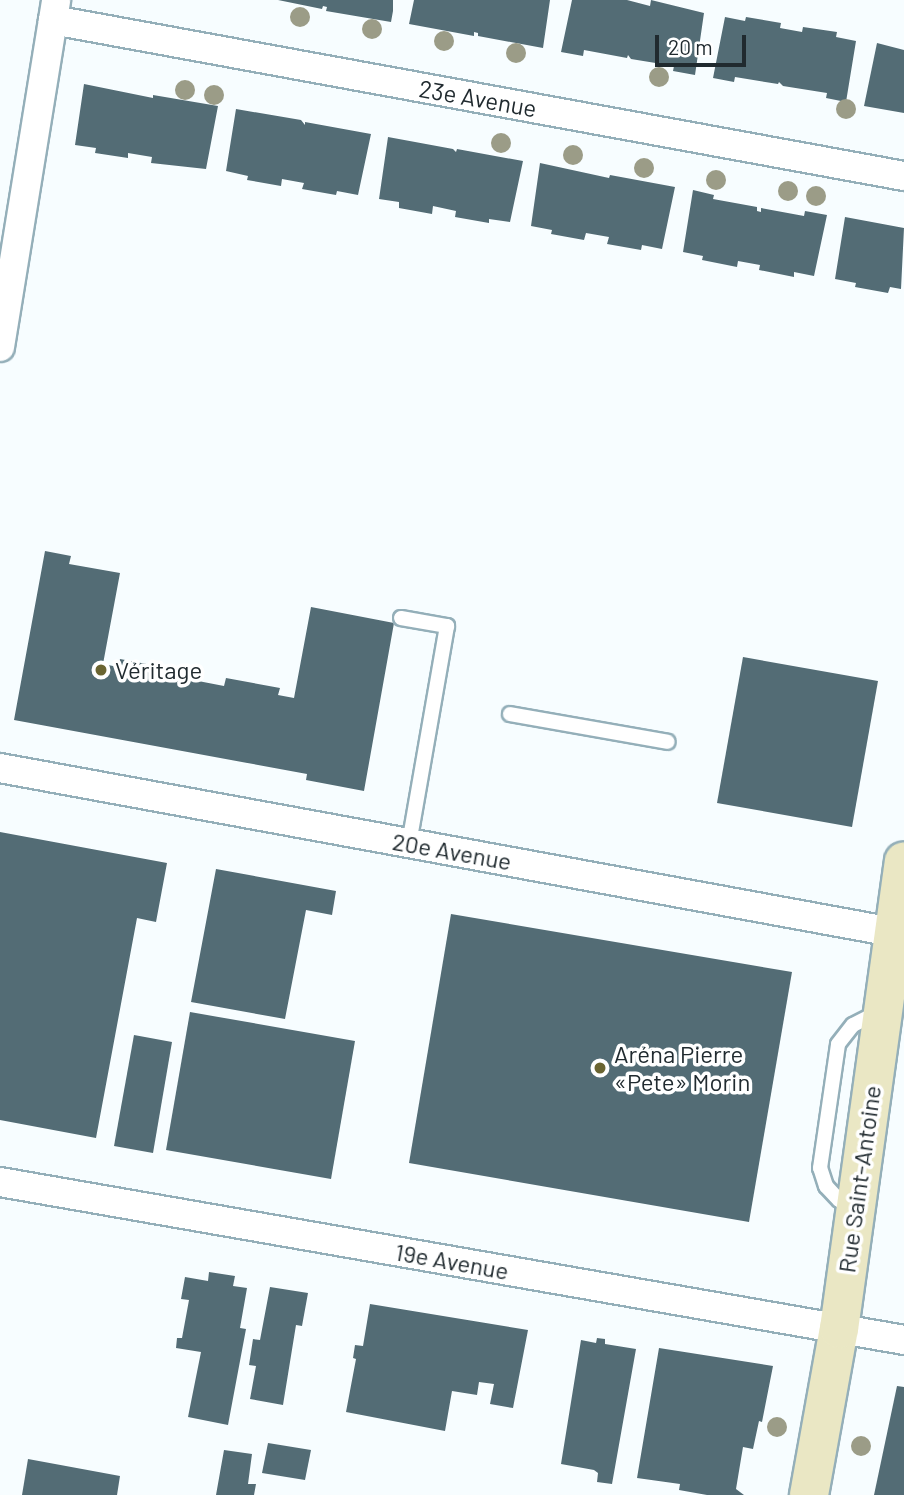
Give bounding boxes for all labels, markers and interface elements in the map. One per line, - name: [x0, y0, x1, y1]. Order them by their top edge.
- scale bar: [659, 21, 750, 65]
- text: 20 m: [668, 34, 713, 59]
- street label: 23e Avenue: [417, 73, 539, 123]
- place label: Véritage: [115, 656, 202, 684]
- marker: Véritage: [93, 662, 109, 678]
- street label: 20e Avenue: [390, 826, 514, 876]
- place label: Aréna Pierre «Pete» Morin: [614, 1040, 750, 1096]
- marker: Aréna Pierre «Pete» Morin: [592, 1060, 608, 1076]
- street label: Rue Saint-Antoine: [832, 1083, 886, 1275]
- street label: 19e Avenue: [393, 1237, 511, 1285]

